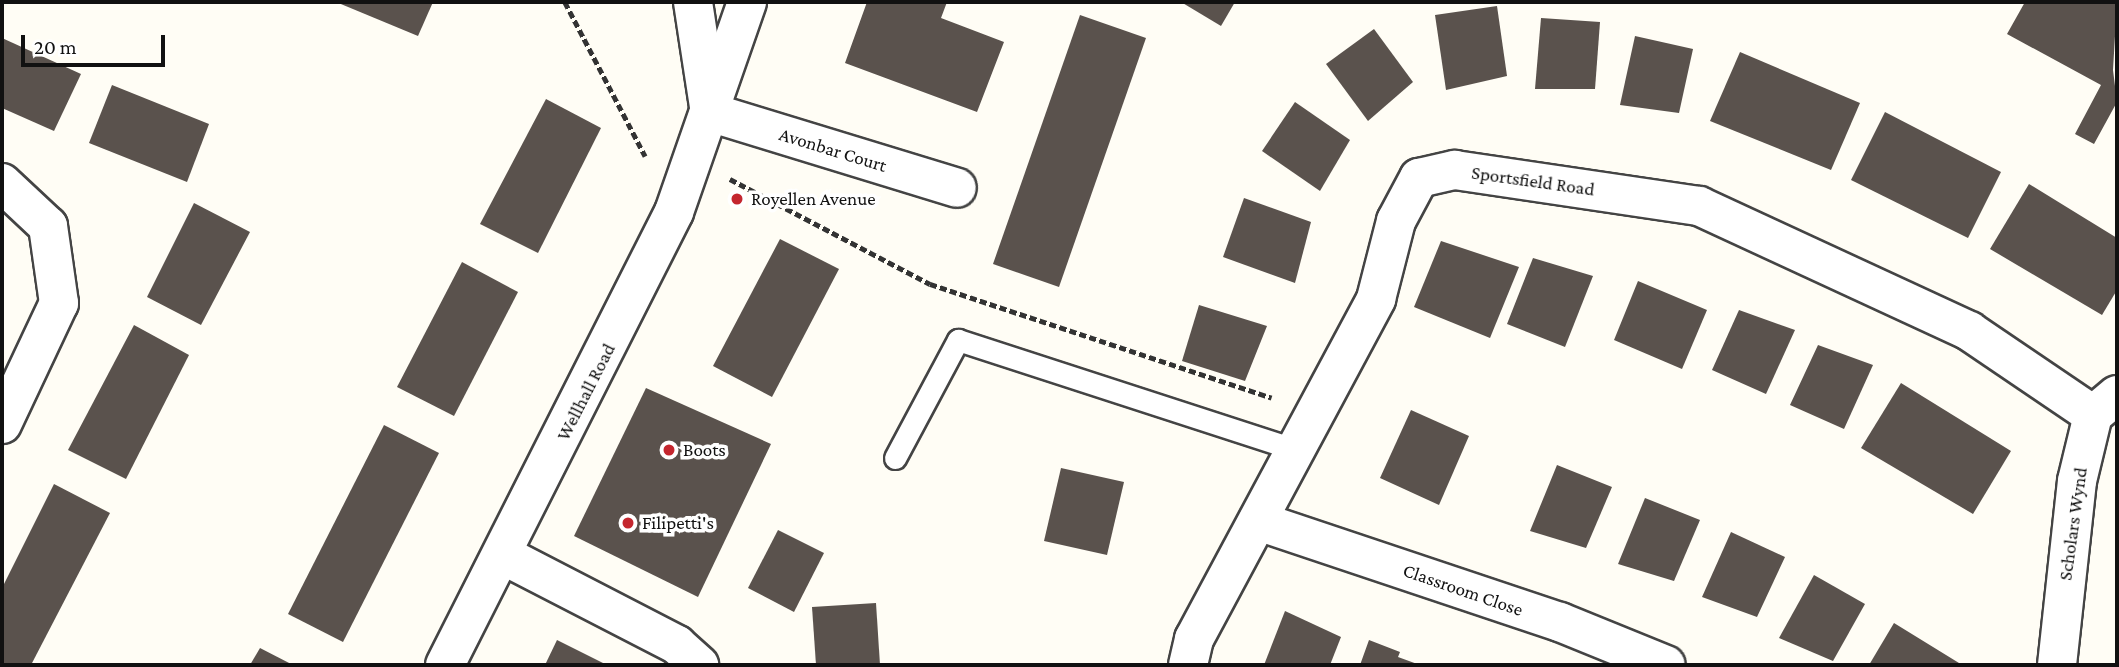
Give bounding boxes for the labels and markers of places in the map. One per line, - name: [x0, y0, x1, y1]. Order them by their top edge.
- place label: Royellen Avenue: [751, 188, 876, 210]
- marker: Royellen Avenue: [729, 191, 745, 207]
- place label: Boots: [683, 439, 726, 461]
- marker: Boots: [661, 442, 677, 458]
- place label: Filipetti's: [642, 512, 714, 534]
- marker: Filipetti's: [620, 515, 636, 531]

